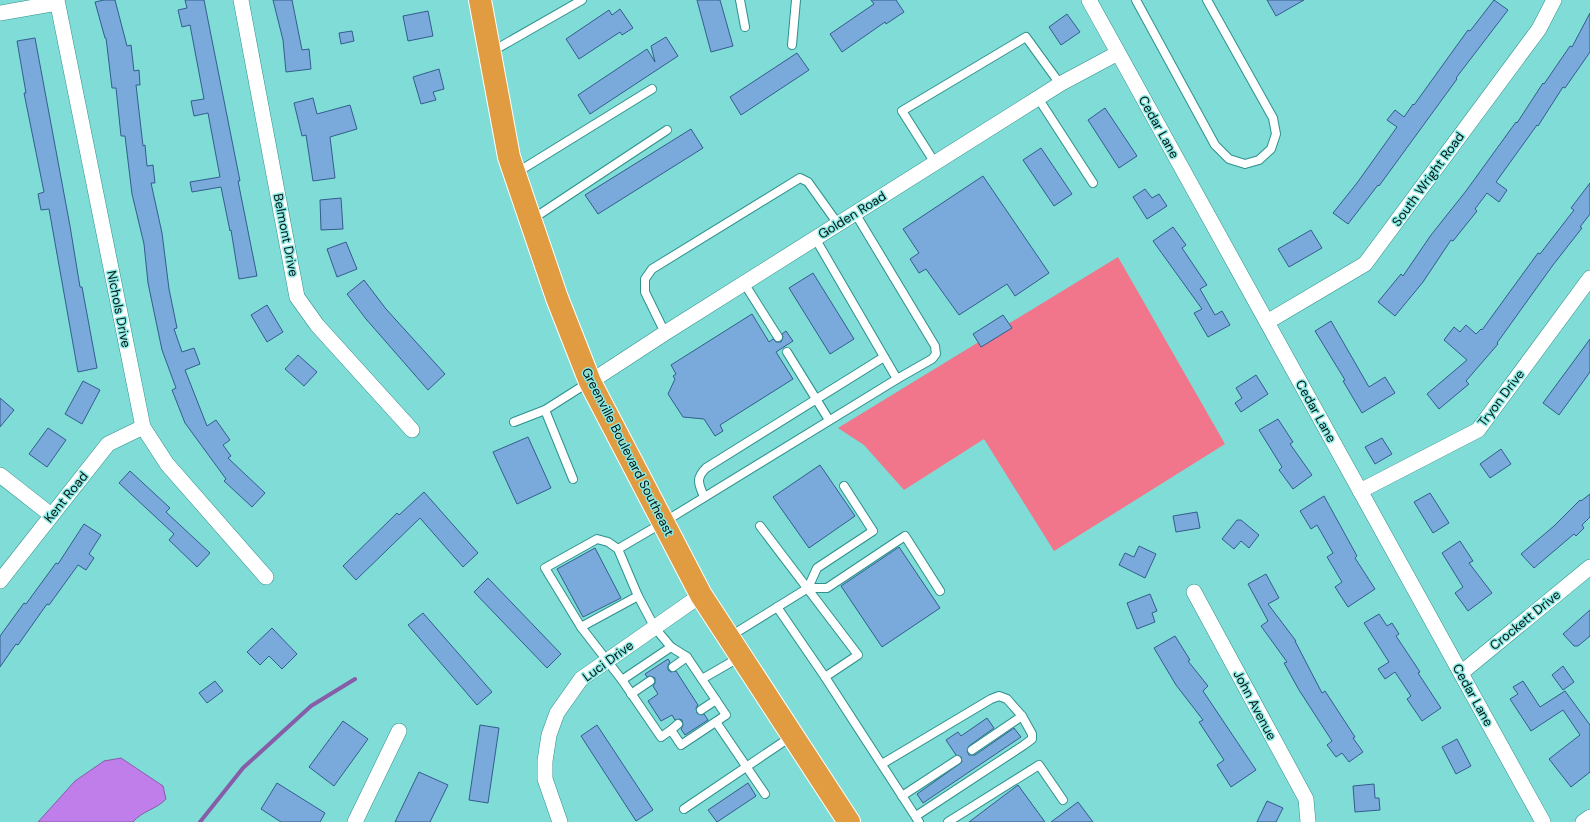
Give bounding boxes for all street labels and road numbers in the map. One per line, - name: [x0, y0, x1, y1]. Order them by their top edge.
- street label: Cedar Lane: [1135, 93, 1183, 161]
- street label: South Wright Road: [1388, 128, 1468, 230]
- street label: Golden Road: [815, 187, 889, 243]
- street label: Belmont Drive: [270, 192, 302, 278]
- street label: Nichols Drive: [103, 269, 135, 349]
- street label: Greenville Boulevard Southeast: [578, 365, 678, 539]
- street label: Tryon Drive: [1474, 366, 1528, 430]
- street label: Cedar Lane: [1292, 377, 1340, 445]
- street label: Kent Road: [40, 468, 92, 526]
- street label: Crockett Drive: [1486, 586, 1564, 654]
- street label: Luci Drive: [579, 637, 637, 685]
- street label: Cedar Lane: [1449, 661, 1497, 729]
- street label: John Avenue: [1229, 667, 1281, 743]

